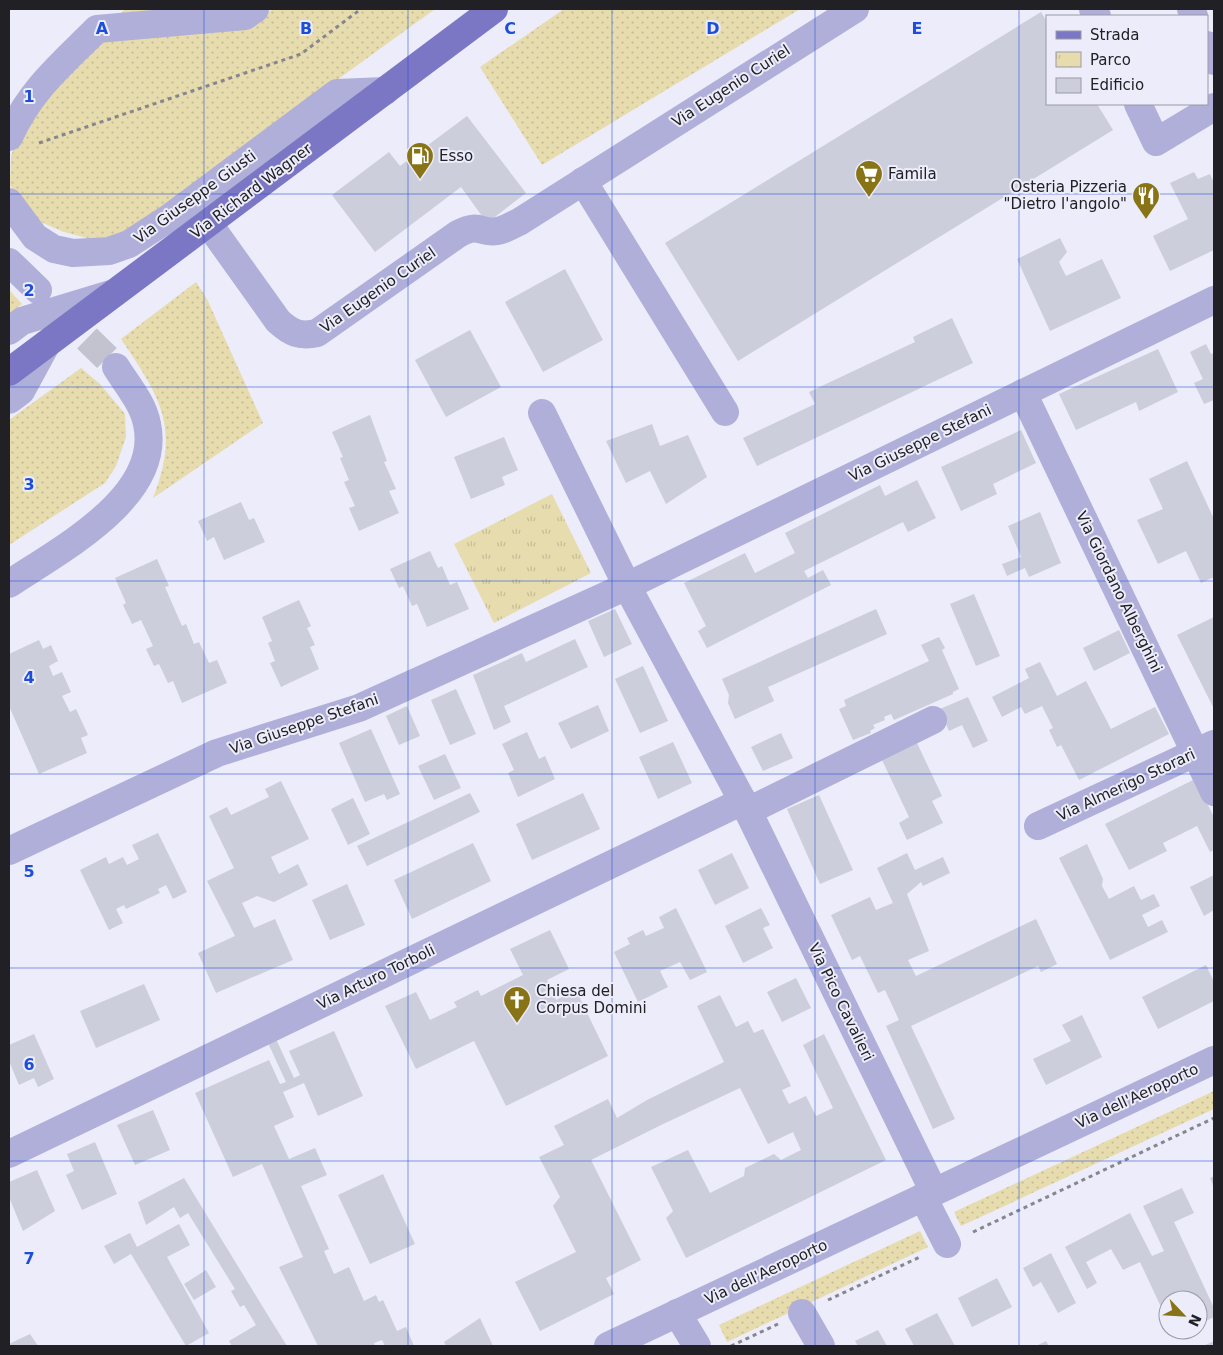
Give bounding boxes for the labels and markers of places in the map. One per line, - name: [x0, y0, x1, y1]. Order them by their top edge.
- fuel station icon: Esso: [405, 141, 435, 180]
- place label: Esso: [439, 147, 473, 165]
- supermarket icon: Famila: [854, 159, 884, 198]
- place label: Famila: [888, 165, 937, 183]
- place label: Osteria Pizzeria "Dietro l'angolo": [1004, 178, 1127, 213]
- restaurant icon: Osteria Pizzeria "Dietro l'angolo": [1131, 181, 1161, 220]
- place label: Chiesa del Corpus Domini: [536, 982, 647, 1017]
- church icon: Chiesa del Corpus Domini: [502, 985, 532, 1024]

